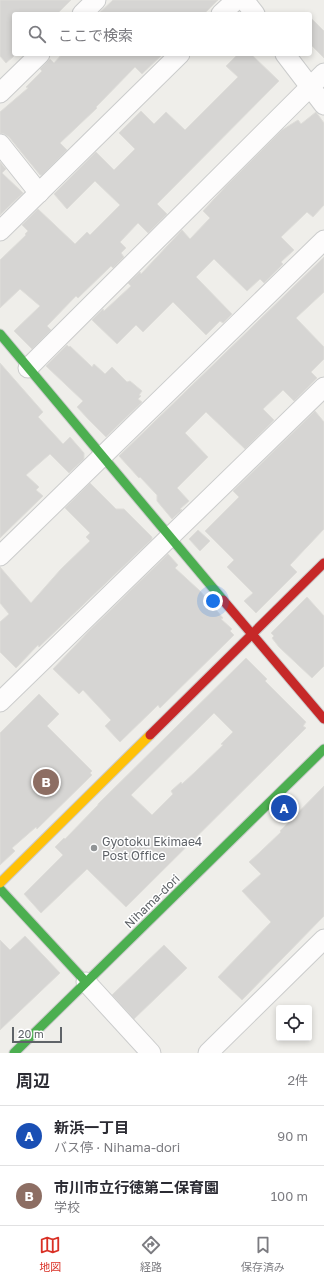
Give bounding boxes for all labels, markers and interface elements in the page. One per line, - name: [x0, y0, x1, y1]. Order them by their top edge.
- search box: [12, 12, 312, 56]
- icon: search: [26, 23, 48, 45]
- text: ここで検索: [58, 26, 133, 44]
- your location: [203, 591, 223, 611]
- pin: B: [33, 767, 59, 797]
- pin: A: [271, 793, 297, 823]
- place label: Gyotoku Ekimae4 Post Office: [102, 834, 202, 863]
- marker: Gyotoku Ekimae4 Post Office: [89, 843, 99, 853]
- street label: Nihama-dori: [121, 871, 183, 931]
- map controls: [276, 1005, 312, 1041]
- button: locate: [276, 1005, 312, 1041]
- scale bar: [12, 1025, 62, 1044]
- text: 20 m: [18, 1027, 44, 1040]
- text: 周辺: [16, 1070, 50, 1091]
- text: 2件: [287, 1072, 308, 1088]
- text: 新浜一丁目: [54, 1118, 129, 1136]
- text: A: [24, 1128, 34, 1144]
- text: 90 m: [277, 1128, 308, 1144]
- text: バス停 · Nihama-dori: [54, 1139, 180, 1155]
- text: 市川市立行徳第二保育園: [54, 1178, 219, 1196]
- text: B: [24, 1188, 34, 1204]
- text: 100 m: [271, 1188, 308, 1204]
- text: 学校: [54, 1199, 80, 1215]
- tab: 地図: [39, 1234, 61, 1274]
- tab: 経路: [140, 1234, 162, 1274]
- tab: 保存済み: [241, 1234, 285, 1274]

